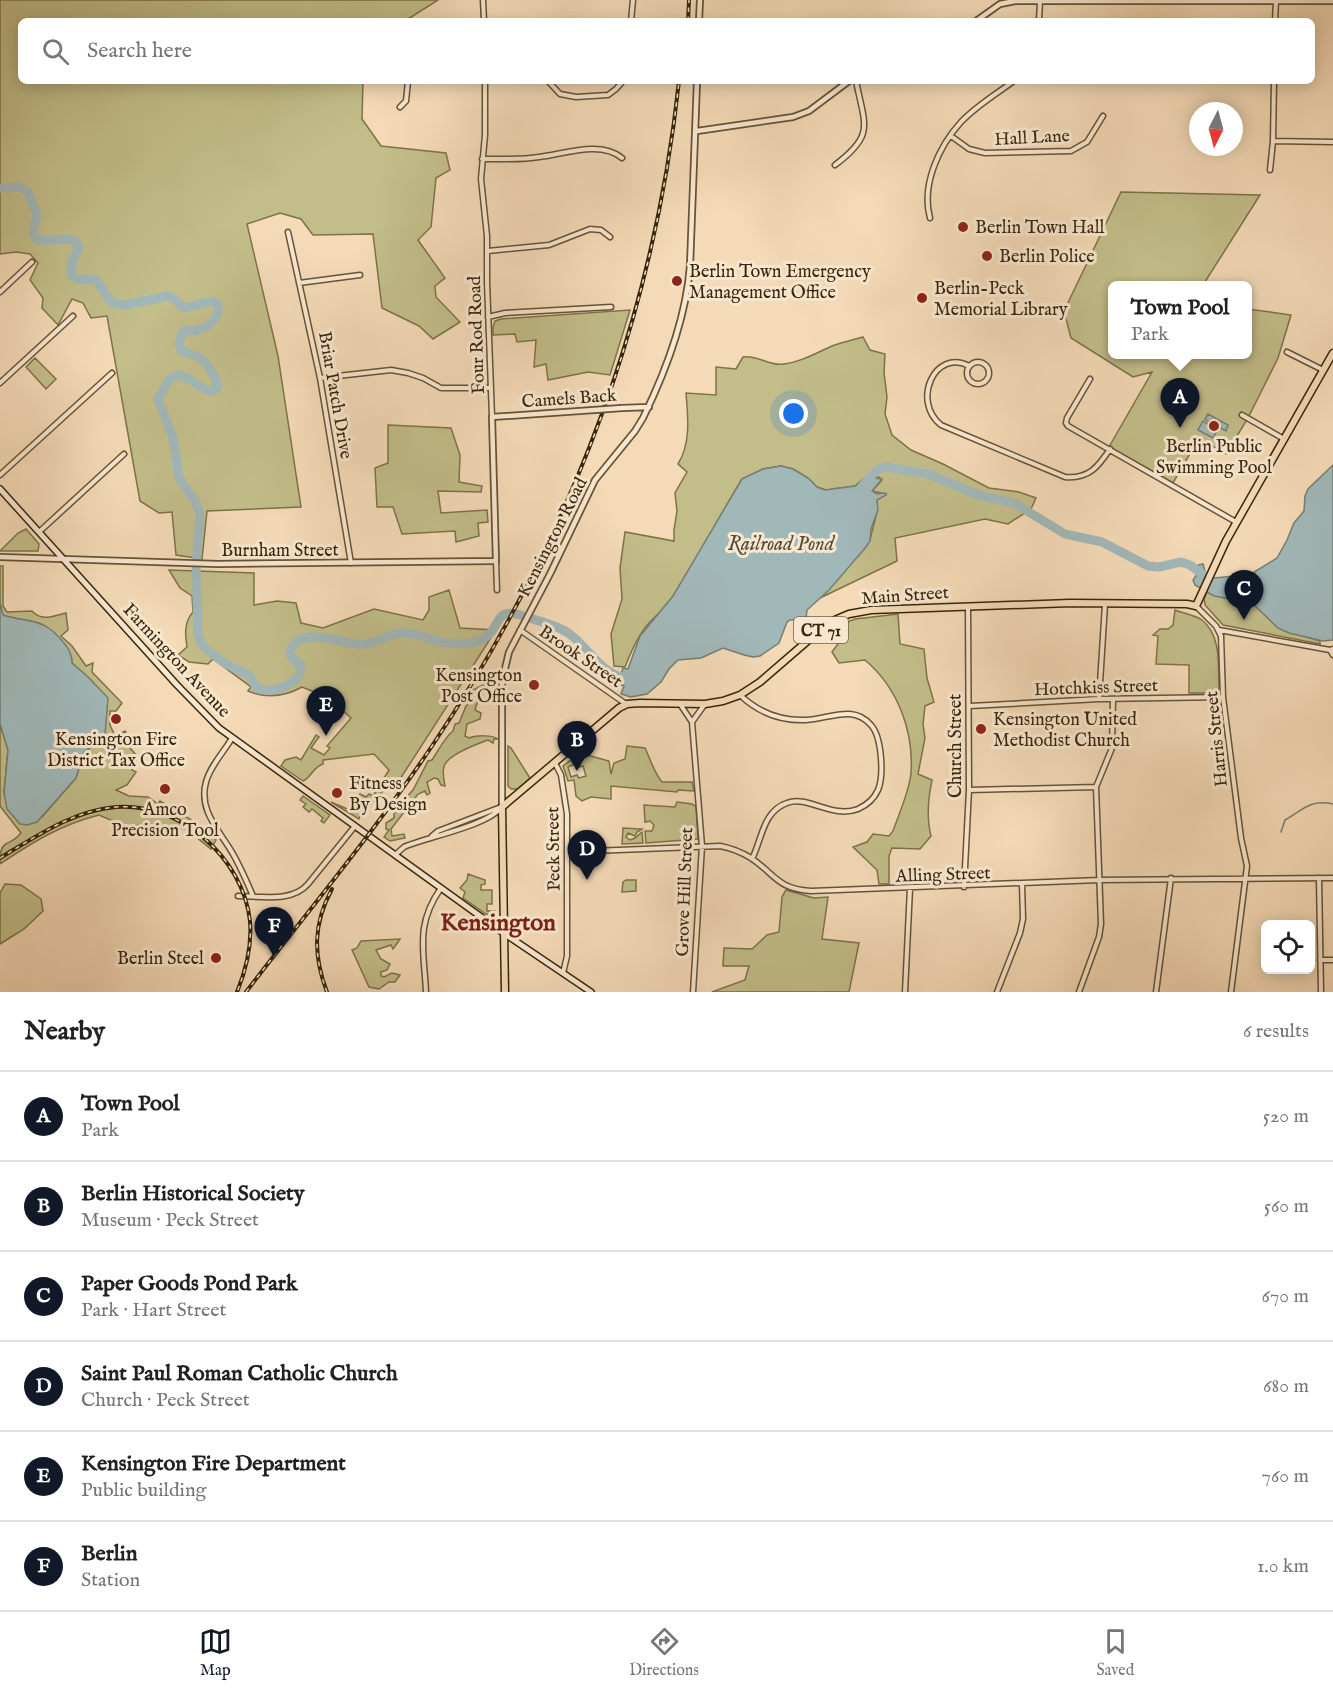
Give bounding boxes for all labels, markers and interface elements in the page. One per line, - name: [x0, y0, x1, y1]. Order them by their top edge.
- search box: [18, 18, 1315, 84]
- icon: search: [39, 35, 72, 68]
- text: Search here: [87, 37, 192, 65]
- north arrow: [1189, 102, 1243, 156]
- street label: Hall Lane: [994, 125, 1070, 152]
- place label: Berlin Town Hall: [975, 217, 1105, 240]
- marker: Berlin Town Hall: [956, 220, 970, 234]
- place label: Berlin Police: [999, 246, 1094, 269]
- marker: Berlin Police: [980, 249, 994, 263]
- place label: Berlin Town Emergency Management Office: [689, 261, 871, 305]
- marker: Berlin Town Emergency Management Office: [670, 274, 684, 288]
- street label: Four Rod Road: [464, 275, 491, 394]
- place label: Berlin-Peck Memorial Library: [934, 278, 1068, 322]
- popup: [1108, 281, 1252, 359]
- marker: Berlin-Peck Memorial Library: [915, 291, 929, 305]
- text: Town Pool: [1131, 294, 1229, 322]
- text: Park: [1131, 322, 1169, 347]
- street label: Briar Patch Drive: [312, 330, 357, 461]
- pin: A: [1160, 378, 1200, 428]
- street label: Camels Back: [521, 385, 618, 414]
- your location: [779, 399, 808, 428]
- marker: Berlin Public Swimming Pool: [1207, 419, 1221, 433]
- place label: Berlin Public Swimming Pool: [1156, 436, 1272, 480]
- street label: Kensington Road: [513, 474, 594, 601]
- water label: Railroad Pond: [728, 532, 836, 557]
- street label: Burnham Street: [221, 540, 339, 563]
- pin: C: [1224, 570, 1264, 620]
- street label: Main Street: [861, 582, 950, 611]
- street label: Farmington Avenue: [117, 599, 235, 723]
- road number: CT 71: [794, 617, 848, 643]
- street label: Brook Street: [534, 621, 626, 694]
- place label: Kensington Post Office: [435, 665, 522, 709]
- street label: Hotchkiss Street: [1034, 675, 1158, 702]
- marker: Kensington Post Office: [527, 678, 541, 692]
- pin: E: [306, 686, 346, 736]
- street label: Harris Street: [1201, 690, 1234, 788]
- street label: Church Street: [945, 694, 968, 798]
- place label: Kensington United Methodist Church: [993, 709, 1137, 753]
- marker: Kensington Fire District Tax Office: [109, 712, 123, 726]
- pin: B: [558, 722, 596, 771]
- marker: Kensington United Methodist Church: [974, 722, 988, 736]
- place label: Kensington Fire District Tax Office: [47, 729, 185, 773]
- place label: Fitness By Design: [349, 773, 427, 817]
- marker: Amco Precision Tool: [158, 782, 172, 796]
- marker: Fitness By Design: [330, 786, 344, 800]
- place label: Amco Precision Tool: [111, 799, 219, 843]
- street label: Peck Street: [542, 807, 567, 891]
- street label: Grove Hill Street: [672, 827, 699, 957]
- pin: D: [568, 830, 606, 880]
- street label: Alling Street: [894, 862, 991, 889]
- pin: F: [254, 908, 294, 957]
- district label: Kensington: [440, 908, 556, 939]
- map controls: [1261, 920, 1315, 974]
- button: locate: [1261, 920, 1315, 974]
- place label: Berlin Steel: [117, 948, 204, 971]
- marker: Berlin Steel: [209, 951, 223, 965]
- text: Nearby: [24, 1015, 105, 1048]
- text: 6 results: [1243, 1019, 1309, 1044]
- text: Town Pool: [81, 1090, 180, 1118]
- text: A: [37, 1104, 50, 1129]
- text: 520 m: [1263, 1104, 1309, 1129]
- text: Park: [81, 1118, 119, 1143]
- text: Berlin Historical Society: [81, 1180, 304, 1208]
- text: B: [37, 1194, 50, 1219]
- text: 560 m: [1264, 1194, 1309, 1219]
- text: Museum · Peck Street: [81, 1208, 259, 1233]
- text: Paper Goods Pond Park: [81, 1270, 298, 1298]
- text: C: [36, 1284, 51, 1309]
- text: 670 m: [1262, 1284, 1309, 1309]
- text: Park · Hart Street: [81, 1298, 226, 1323]
- text: Saint Paul Roman Catholic Church: [81, 1360, 398, 1388]
- text: D: [35, 1374, 52, 1399]
- text: 680 m: [1263, 1374, 1309, 1399]
- text: Church · Peck Street: [81, 1388, 250, 1413]
- text: Kensington Fire Department: [81, 1450, 346, 1478]
- text: E: [37, 1464, 50, 1489]
- text: 760 m: [1262, 1464, 1309, 1489]
- text: Public building: [81, 1478, 206, 1503]
- text: Berlin: [81, 1540, 137, 1568]
- text: F: [37, 1554, 50, 1579]
- text: 1.0 km: [1257, 1554, 1309, 1579]
- text: Station: [81, 1568, 140, 1593]
- tab: Map: [199, 1625, 232, 1681]
- tab: Directions: [629, 1625, 699, 1681]
- tab: Saved: [1096, 1625, 1134, 1681]

